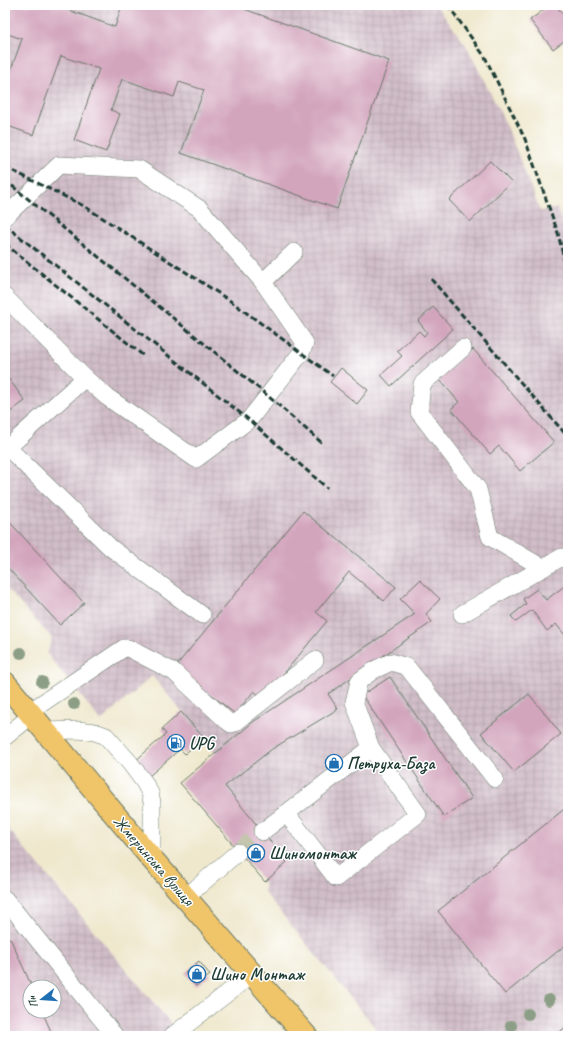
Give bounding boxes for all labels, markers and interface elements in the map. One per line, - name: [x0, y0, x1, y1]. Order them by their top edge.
- fuel station icon: UPG: [166, 733, 186, 753]
- place label: UPG: [189, 733, 216, 754]
- shop icon: Петруха-База: [324, 753, 344, 773]
- place label: Петруха-База: [347, 753, 436, 775]
- street label: Жмеринська вулиця: [109, 811, 199, 911]
- shop icon: Шиномонтаж: [246, 843, 266, 863]
- place label: Шиномонтаж: [269, 843, 357, 864]
- shop icon: Шино Монтаж: [187, 964, 207, 984]
- place label: Шино Монтаж: [210, 964, 306, 985]
- north arrow: [22, 979, 62, 1019]
- text: Пн: [24, 993, 41, 1009]

